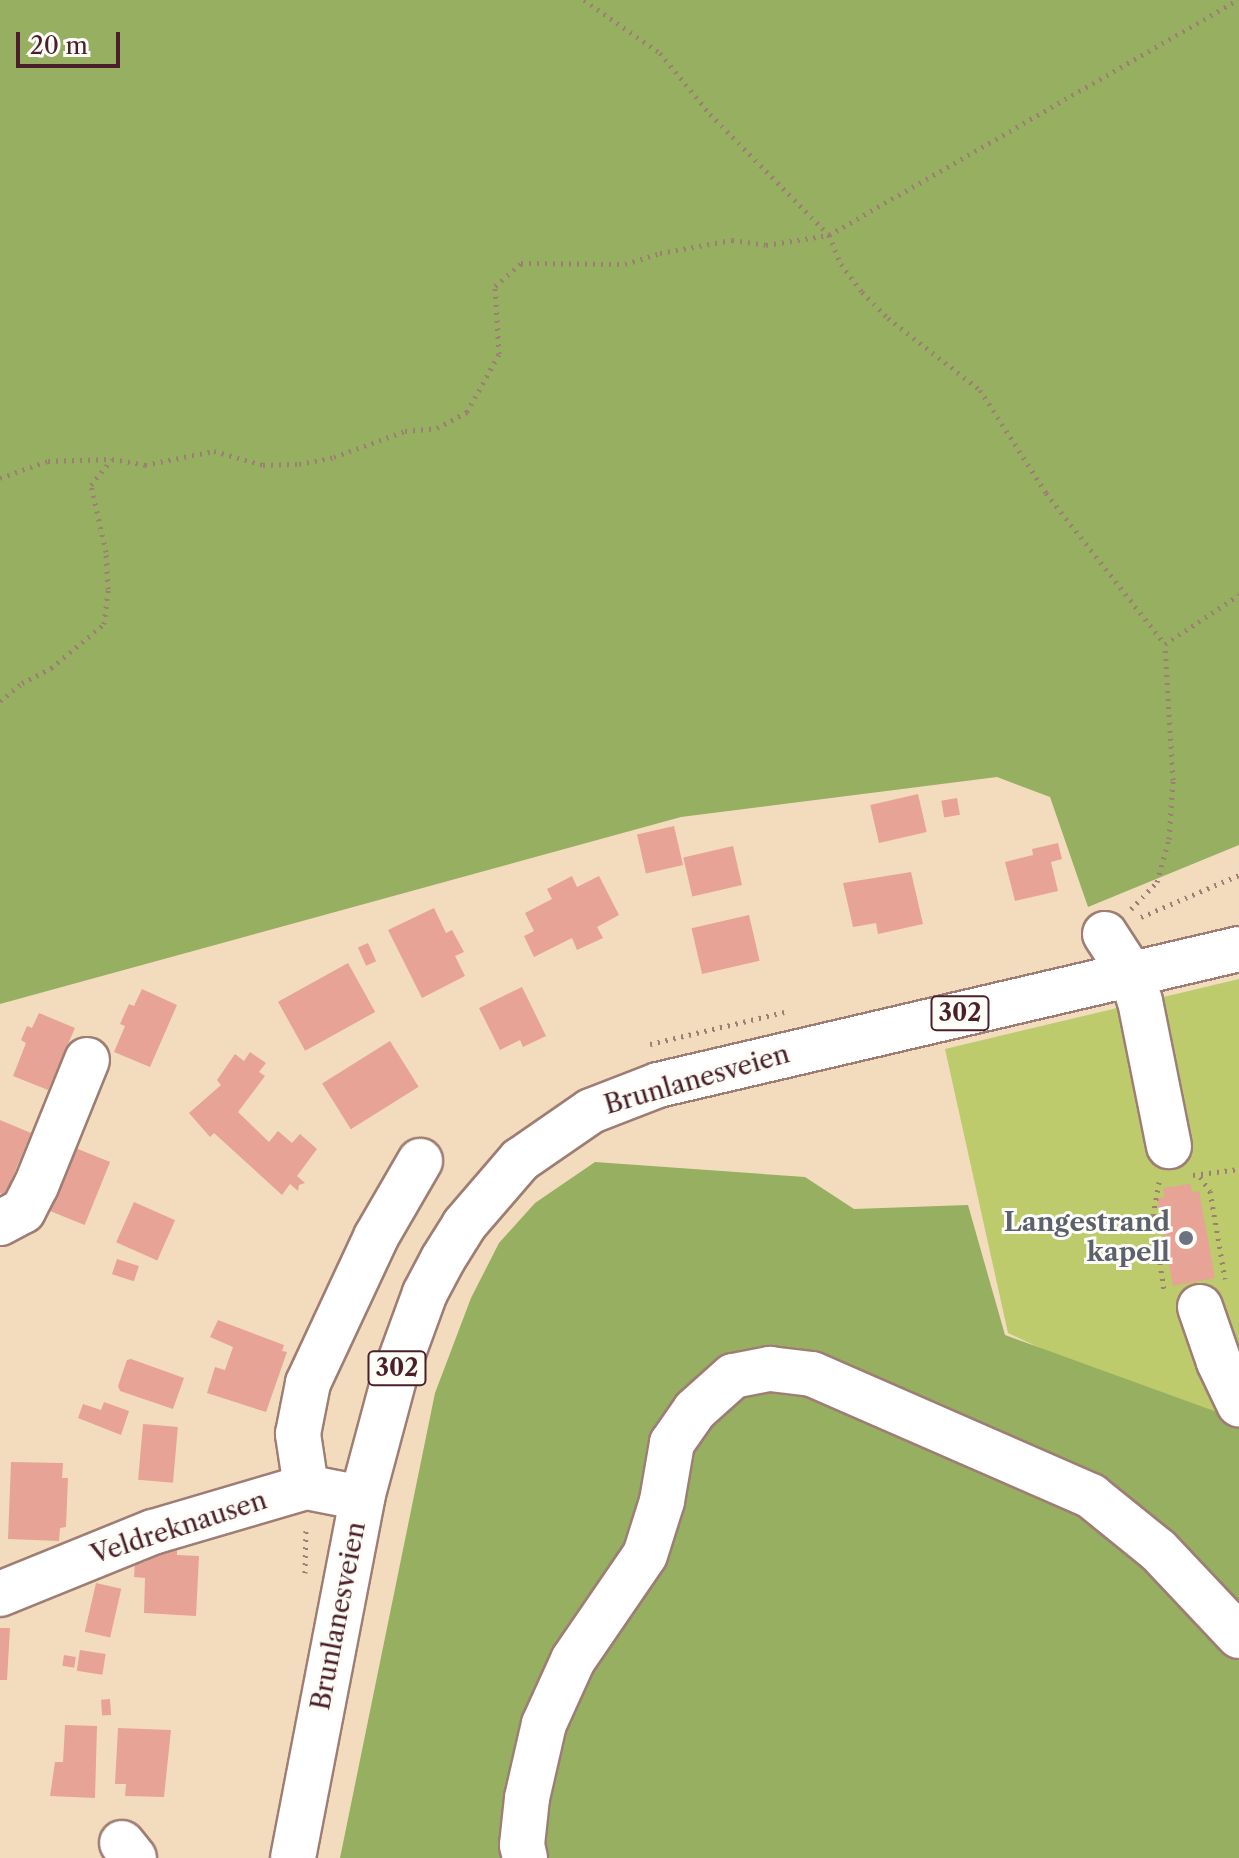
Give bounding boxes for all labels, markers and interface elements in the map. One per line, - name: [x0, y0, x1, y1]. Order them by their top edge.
- scale bar: [20, 16, 124, 66]
- text: 20 m: [30, 31, 88, 60]
- road number: 302: [930, 993, 990, 1033]
- street label: Brunlanesveien: [601, 1039, 793, 1121]
- place label: Langestrand kapell: [1004, 1207, 1170, 1268]
- marker: Langestrand kapell: [1177, 1229, 1195, 1247]
- road number: 302: [367, 1348, 427, 1388]
- street label: Veldreknausen: [87, 1485, 271, 1571]
- street label: Brunlanesveien: [305, 1519, 373, 1713]

